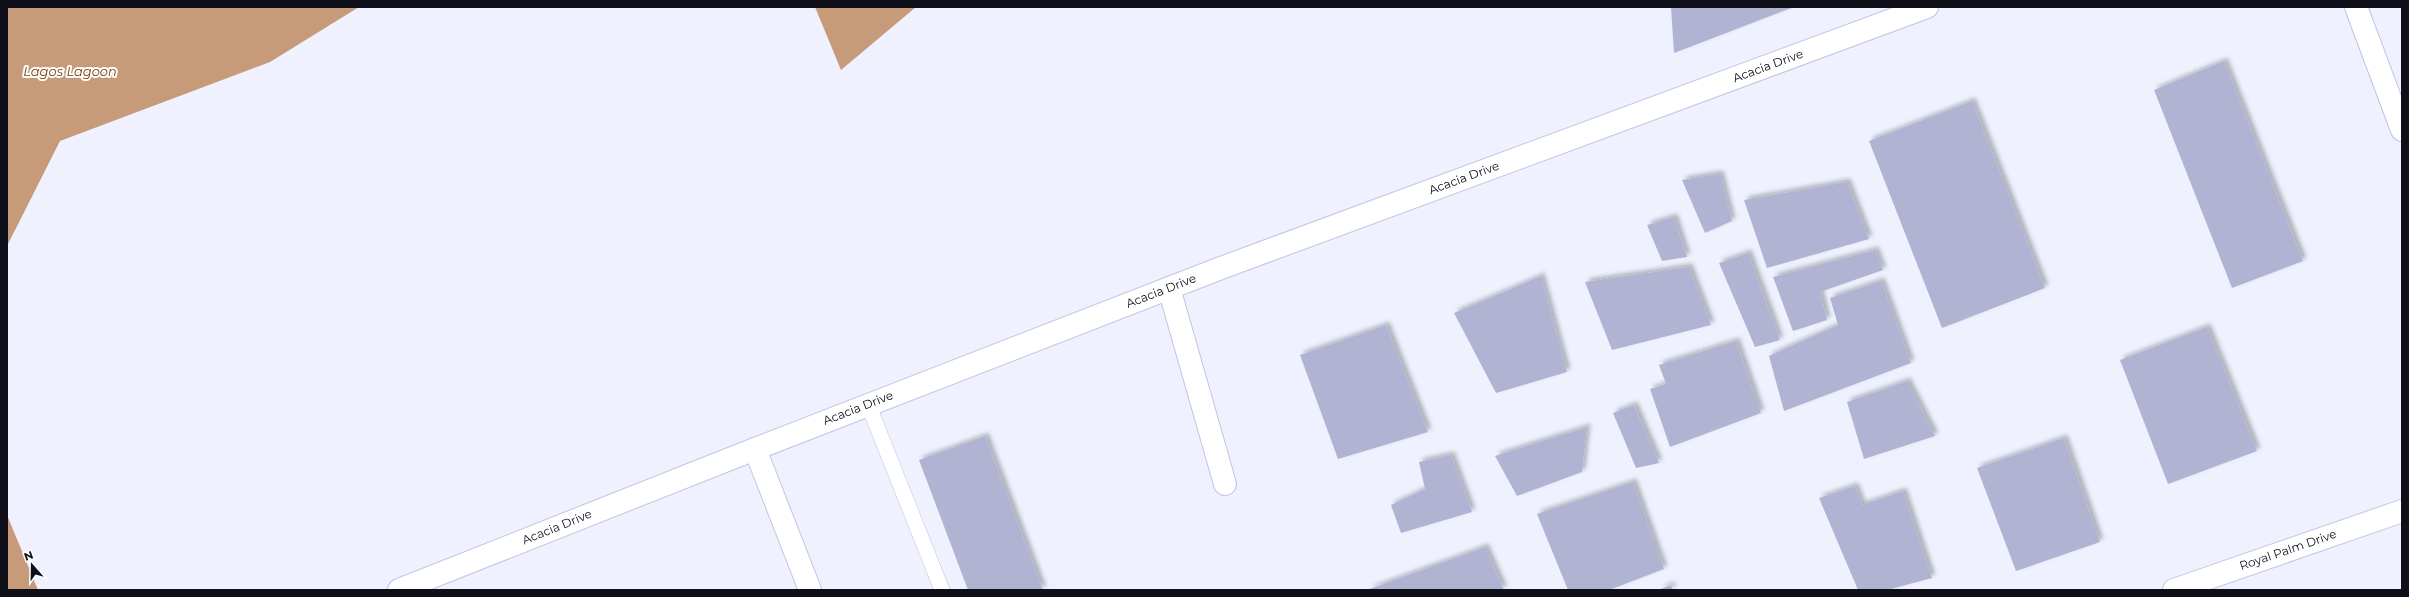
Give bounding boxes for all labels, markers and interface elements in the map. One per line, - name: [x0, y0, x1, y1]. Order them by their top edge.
- street label: Acacia Drive: [1731, 46, 1805, 85]
- water label: Lagos Lagoon: [23, 63, 117, 79]
- street label: Acacia Drive: [1427, 158, 1501, 197]
- street label: Acacia Drive: [1124, 270, 1198, 311]
- street label: Acacia Drive: [821, 387, 895, 428]
- street label: Acacia Drive: [520, 506, 594, 547]
- street label: Royal Palm Drive: [2237, 526, 2338, 573]
- north arrow: [12, 545, 52, 585]
- text: N: [22, 548, 35, 564]

